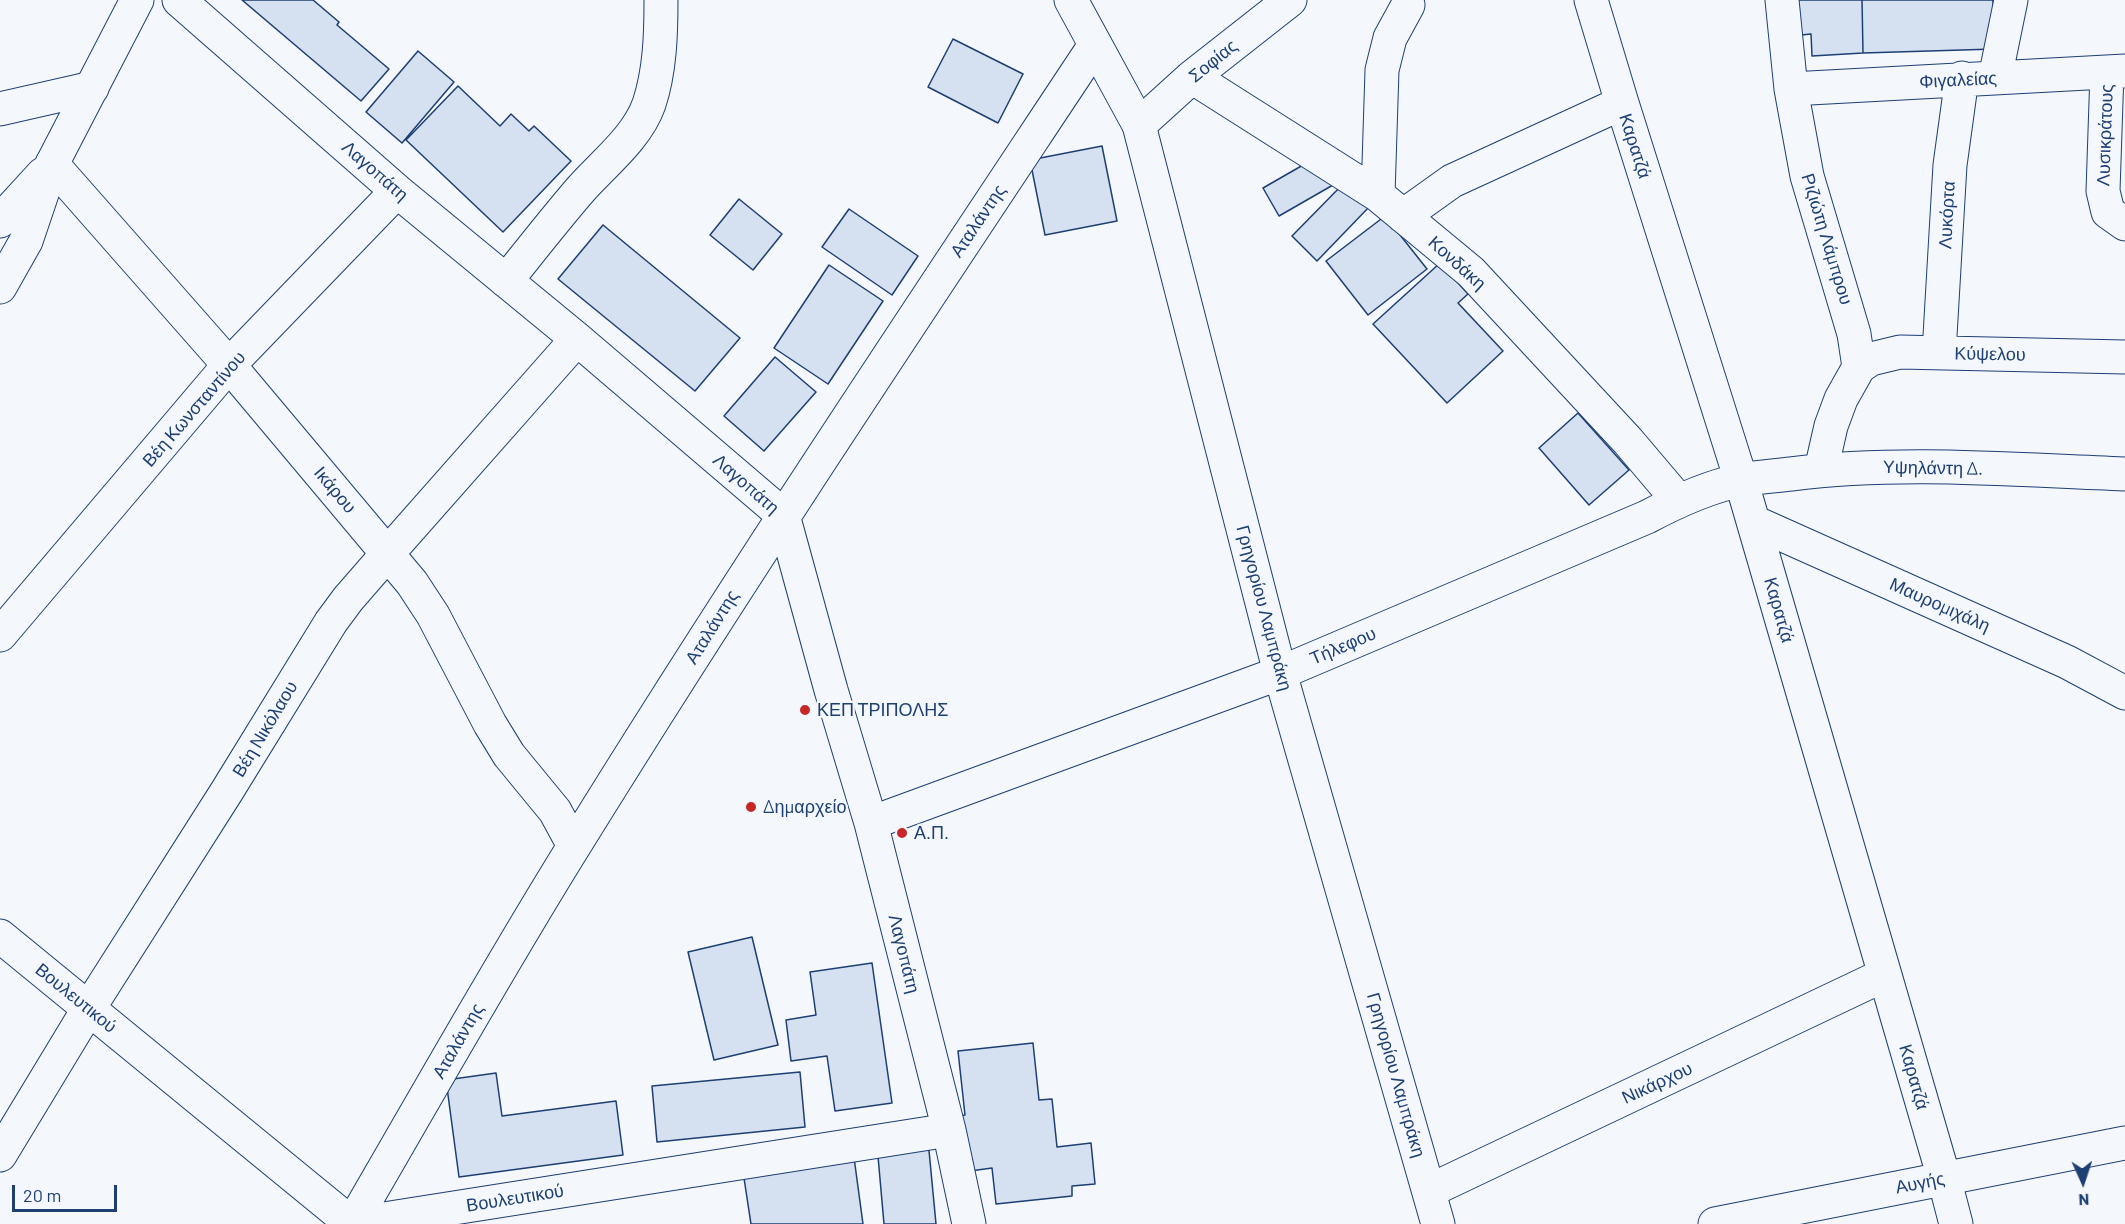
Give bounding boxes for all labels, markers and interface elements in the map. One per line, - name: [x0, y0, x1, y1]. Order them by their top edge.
- street label: Σοφίας: [1184, 35, 1242, 87]
- street label: Φιγαλείας: [1919, 67, 1997, 93]
- street label: Λυσικράτους: [2092, 84, 2118, 186]
- street label: Καρατζά: [1614, 111, 1656, 181]
- street label: Λαγοπάτη: [338, 136, 412, 206]
- street label: Ριζιώτη Λάμπρου: [1797, 171, 1857, 307]
- street label: Αταλάντης: [946, 180, 1010, 262]
- street label: Λυκόρτα: [1934, 181, 1960, 249]
- street label: Κονδάκη: [1424, 231, 1490, 295]
- street label: Κύψελου: [1954, 343, 2026, 365]
- street label: Βέη Κωνσταντίνου: [138, 347, 250, 471]
- street label: Λαγοπάτη: [709, 449, 783, 519]
- street label: Υψηλάντη Δ.: [1883, 456, 1983, 480]
- street label: Ικάρου: [309, 462, 361, 518]
- street label: Γρηγορίου Λαμπράκη: [1232, 523, 1296, 693]
- street label: Μαυρομιχάλη: [1886, 573, 1994, 637]
- street label: Καρατζά: [1759, 575, 1799, 645]
- street label: Αταλάντης: [681, 586, 743, 668]
- street label: Τήλεφου: [1307, 622, 1379, 670]
- street label: Βέη Νικόλαου: [228, 677, 302, 781]
- place label: ΚΕΠ ΤΡΙΠΟΛΗΣ: [817, 699, 948, 721]
- marker: ΚΕΠ ΤΡΙΠΟΛΗΣ: [798, 703, 812, 717]
- place label: Δημαρχείο: [763, 796, 846, 818]
- marker: Δημαρχείο: [744, 800, 758, 814]
- place label: Α.Π.: [914, 822, 949, 844]
- marker: Α.Π.: [895, 826, 909, 840]
- street label: Λαγοπάτη: [884, 912, 924, 996]
- street label: Βουλευτικού: [31, 959, 121, 1037]
- street label: Γρηγορίου Λαμπράκη: [1362, 990, 1430, 1160]
- street label: Αταλάντης: [428, 1000, 488, 1082]
- street label: Καρατζά: [1894, 1042, 1934, 1112]
- street label: Νικάρχου: [1618, 1057, 1696, 1109]
- north arrow: [2053, 1152, 2113, 1212]
- street label: Αυγής: [1894, 1168, 1946, 1198]
- scale bar: [15, 1173, 120, 1211]
- street label: Βουλευτικού: [465, 1180, 565, 1216]
- text: 20 m: [23, 1184, 61, 1206]
- text: N: [2078, 1191, 2090, 1210]

